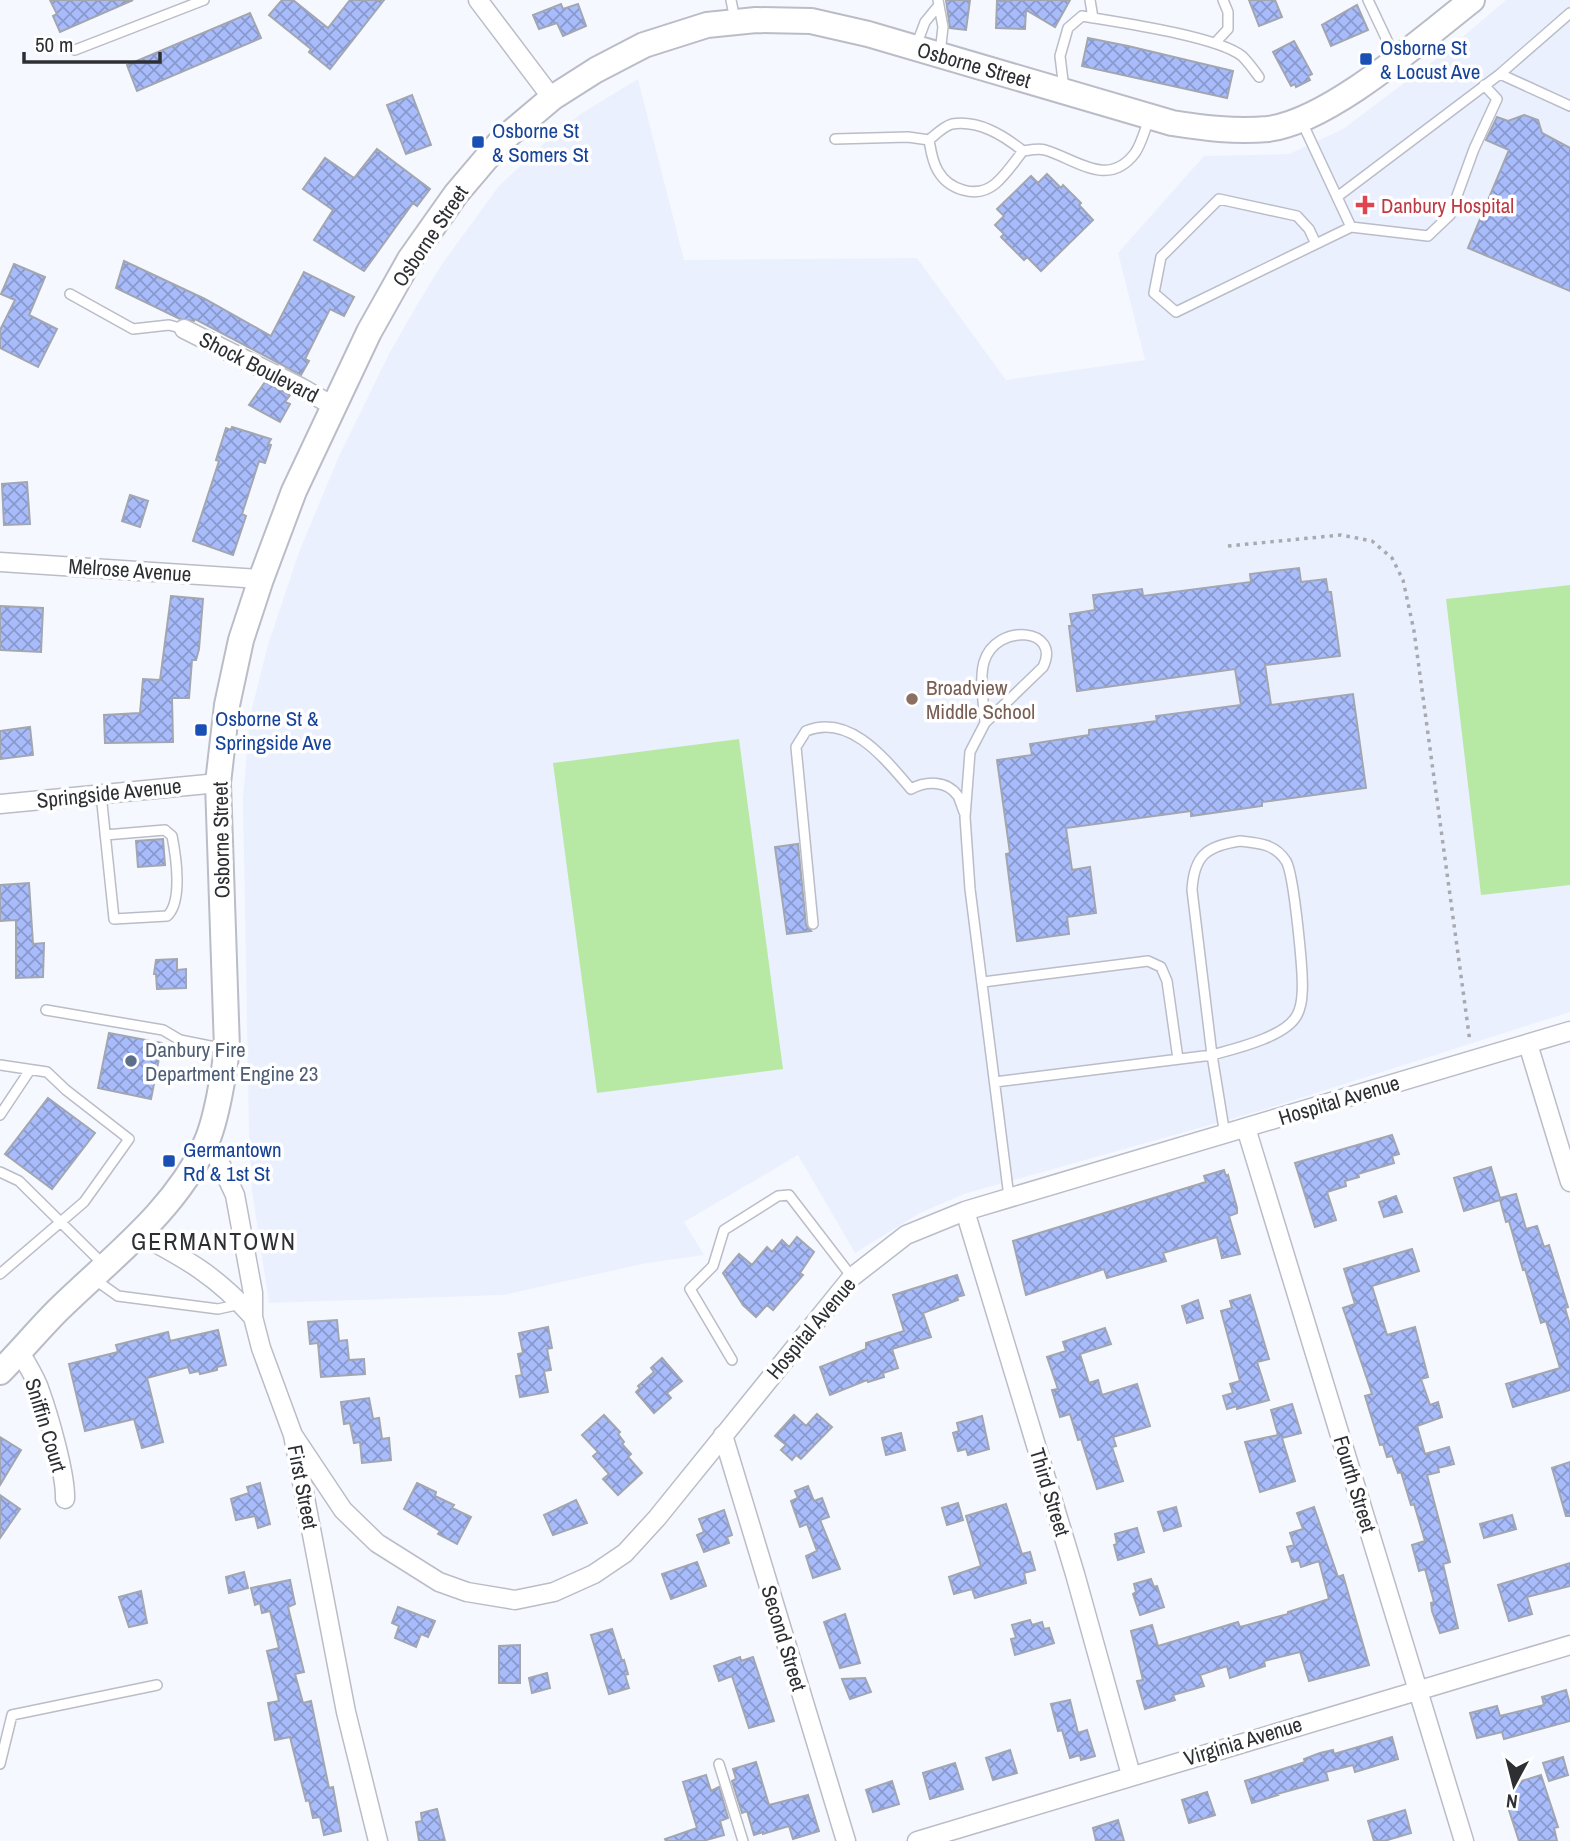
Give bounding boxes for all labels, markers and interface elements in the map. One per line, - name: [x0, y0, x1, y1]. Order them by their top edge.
- scale bar: [24, 21, 161, 65]
- text: 50 m: [35, 30, 73, 59]
- place label: Osborne St & Locust Ave: [1380, 33, 1480, 86]
- street label: Osborne Street: [914, 35, 1034, 95]
- marker: Osborne St & Locust Ave: [1358, 51, 1374, 67]
- place label: Osborne St & Somers St: [492, 116, 589, 169]
- marker: Osborne St & Somers St: [470, 134, 486, 150]
- street label: Osborne Street: [385, 179, 475, 293]
- place label: Danbury Hospital: [1381, 191, 1514, 220]
- marker: Danbury Hospital: [1355, 195, 1375, 215]
- street label: Shock Boulevard: [194, 325, 324, 409]
- street label: Melrose Avenue: [68, 551, 192, 589]
- place label: Broadview Middle School: [926, 673, 1035, 726]
- marker: Broadview Middle School: [904, 691, 920, 707]
- place label: Osborne St & Springside Ave: [215, 704, 332, 757]
- marker: Osborne St & Springside Ave: [193, 722, 209, 738]
- street label: Springside Avenue: [35, 771, 183, 815]
- street label: Osborne Street: [205, 781, 237, 899]
- place label: Danbury Fire Department Engine 23: [145, 1035, 318, 1088]
- marker: Danbury Fire Department Engine 23: [123, 1053, 139, 1069]
- street label: Hospital Avenue: [1275, 1068, 1403, 1132]
- place label: Germantown Rd & 1st St: [183, 1135, 282, 1188]
- marker: Germantown Rd & 1st St: [161, 1153, 177, 1169]
- district label: GERMANTOWN: [131, 1225, 297, 1257]
- street label: Hospital Avenue: [760, 1271, 862, 1385]
- street label: Sniffin Court: [18, 1375, 74, 1476]
- street label: Fourth Street: [1327, 1432, 1383, 1536]
- street label: First Street: [281, 1442, 325, 1532]
- street label: Third Street: [1023, 1444, 1077, 1540]
- street label: Second Street: [754, 1582, 814, 1695]
- street label: Virginia Avenue: [1180, 1709, 1306, 1773]
- north arrow: [1479, 1750, 1549, 1820]
- text: N: [1505, 1788, 1519, 1815]

